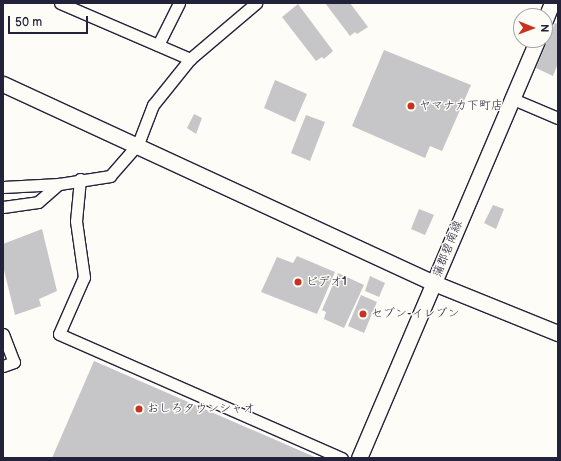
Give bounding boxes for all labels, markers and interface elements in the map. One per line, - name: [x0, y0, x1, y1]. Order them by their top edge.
- scale bar: [10, 8, 90, 34]
- north arrow: [513, 8, 553, 48]
- text: 50 m: [15, 15, 42, 30]
- text: N: [538, 24, 551, 32]
- place label: ヤマナカ下町店: [419, 99, 503, 113]
- marker: ヤマナカ下町店: [406, 101, 416, 111]
- street label: 蒲郡碧南線: [430, 218, 466, 280]
- place label: ビデオ1: [306, 275, 347, 289]
- marker: ビデオ1: [293, 277, 303, 287]
- place label: セブン-イレブン: [371, 307, 459, 321]
- marker: セブン-イレブン: [358, 309, 368, 319]
- place label: おしろタウンシャオ: [147, 402, 255, 416]
- marker: おしろタウンシャオ: [134, 404, 144, 414]

